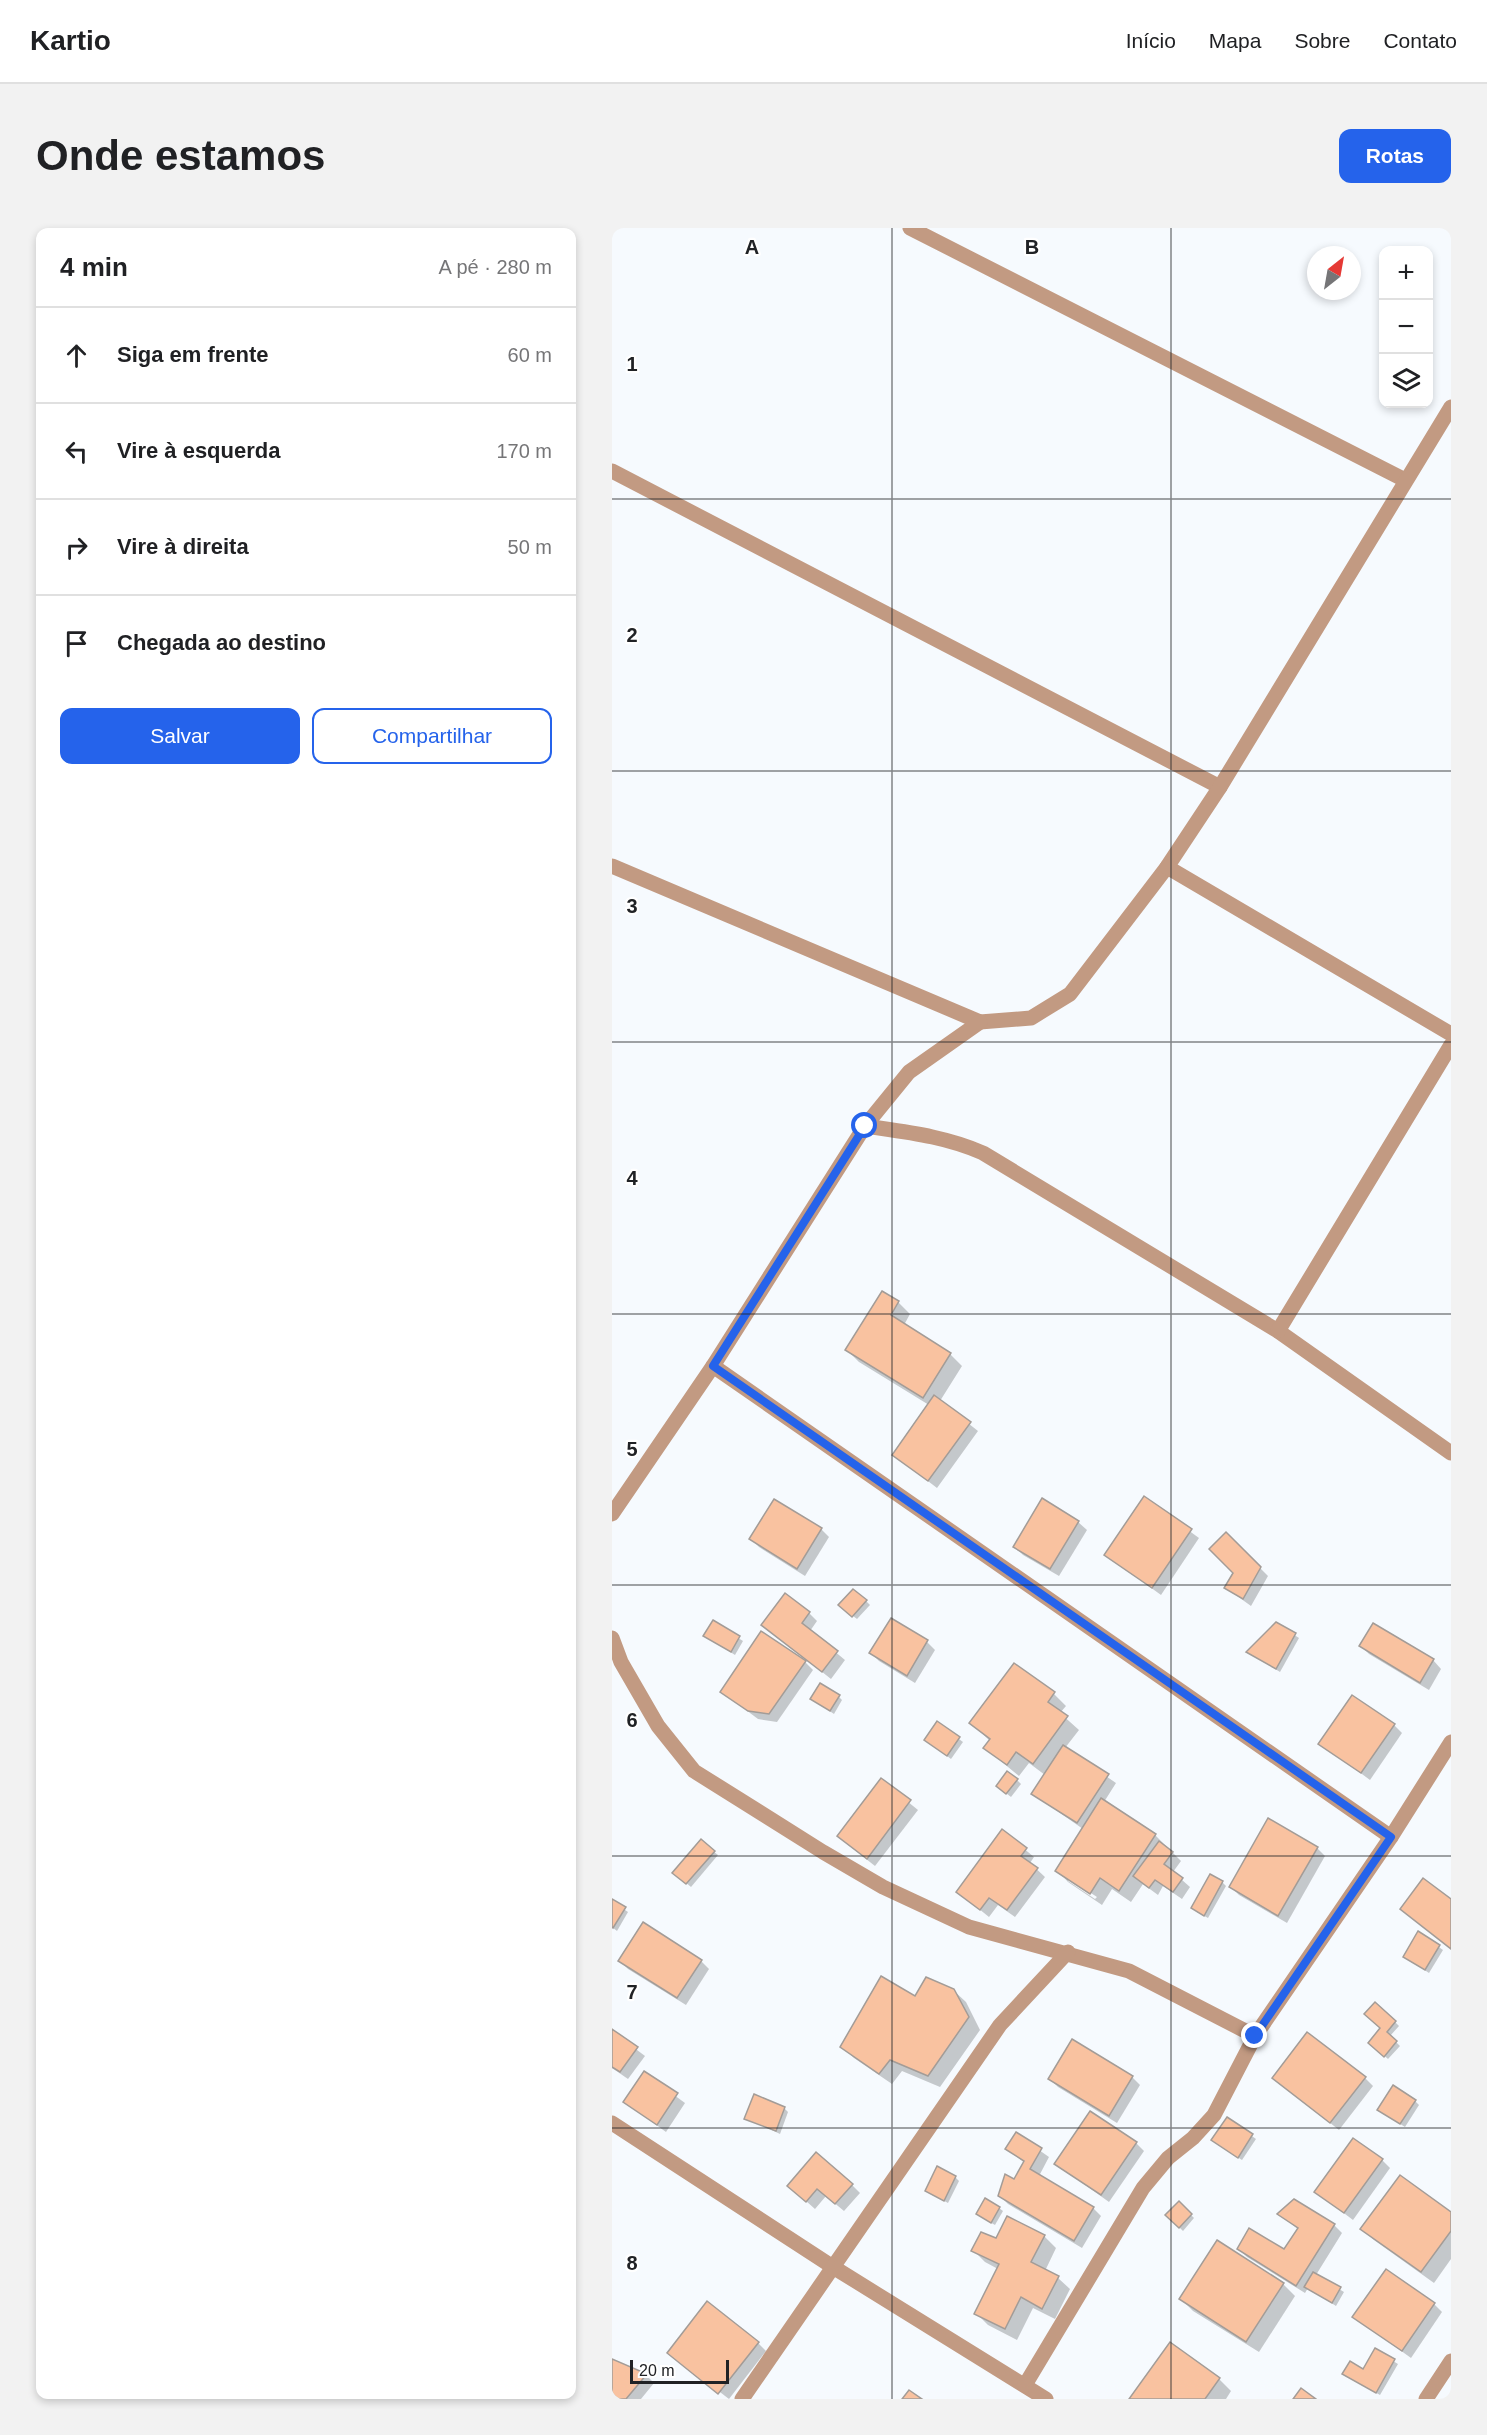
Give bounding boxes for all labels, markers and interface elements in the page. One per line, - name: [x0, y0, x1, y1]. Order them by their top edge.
- text: Kartio: [30, 25, 111, 56]
- text: Início: [1126, 29, 1176, 52]
- text: Mapa: [1209, 29, 1261, 52]
- text: Sobre: [1294, 29, 1350, 52]
- text: Contato: [1383, 29, 1457, 52]
- button: Rotas: [1339, 129, 1451, 183]
- text: Onde estamos: [36, 132, 325, 179]
- text: A: [745, 236, 759, 258]
- text: B: [1025, 236, 1039, 258]
- north arrow: [1307, 246, 1361, 300]
- map controls: [1379, 246, 1433, 408]
- button: +: [1379, 246, 1433, 300]
- text: 4 min: [60, 252, 128, 282]
- text: A pé · 280 m: [439, 256, 552, 278]
- button: −: [1379, 300, 1433, 354]
- icon: ahead: [60, 339, 93, 372]
- text: Siga em frente: [117, 342, 269, 367]
- text: 60 m: [508, 344, 552, 366]
- text: 1: [626, 353, 638, 375]
- button: layers: [1379, 354, 1433, 408]
- icon: left: [60, 435, 93, 468]
- text: Vire à esquerda: [117, 438, 280, 463]
- text: 170 m: [496, 440, 552, 462]
- icon: right: [60, 531, 93, 564]
- text: Vire à direita: [117, 534, 249, 559]
- text: 50 m: [508, 536, 552, 558]
- text: 2: [626, 624, 638, 646]
- icon: arrive: [60, 627, 93, 660]
- text: Chegada ao destino: [117, 630, 326, 655]
- button: Salvar: [60, 708, 300, 764]
- button: Compartilhar: [312, 708, 552, 764]
- text: 3: [626, 895, 638, 917]
- route start: [851, 1112, 877, 1138]
- text: 4: [626, 1167, 638, 1189]
- text: 5: [626, 1438, 638, 1460]
- text: 6: [626, 1709, 638, 1731]
- text: 7: [626, 1981, 638, 2003]
- route end: [1241, 2022, 1267, 2048]
- text: 8: [626, 2252, 638, 2274]
- scale bar: [630, 2357, 729, 2384]
- text: 20 m: [639, 2362, 675, 2379]

